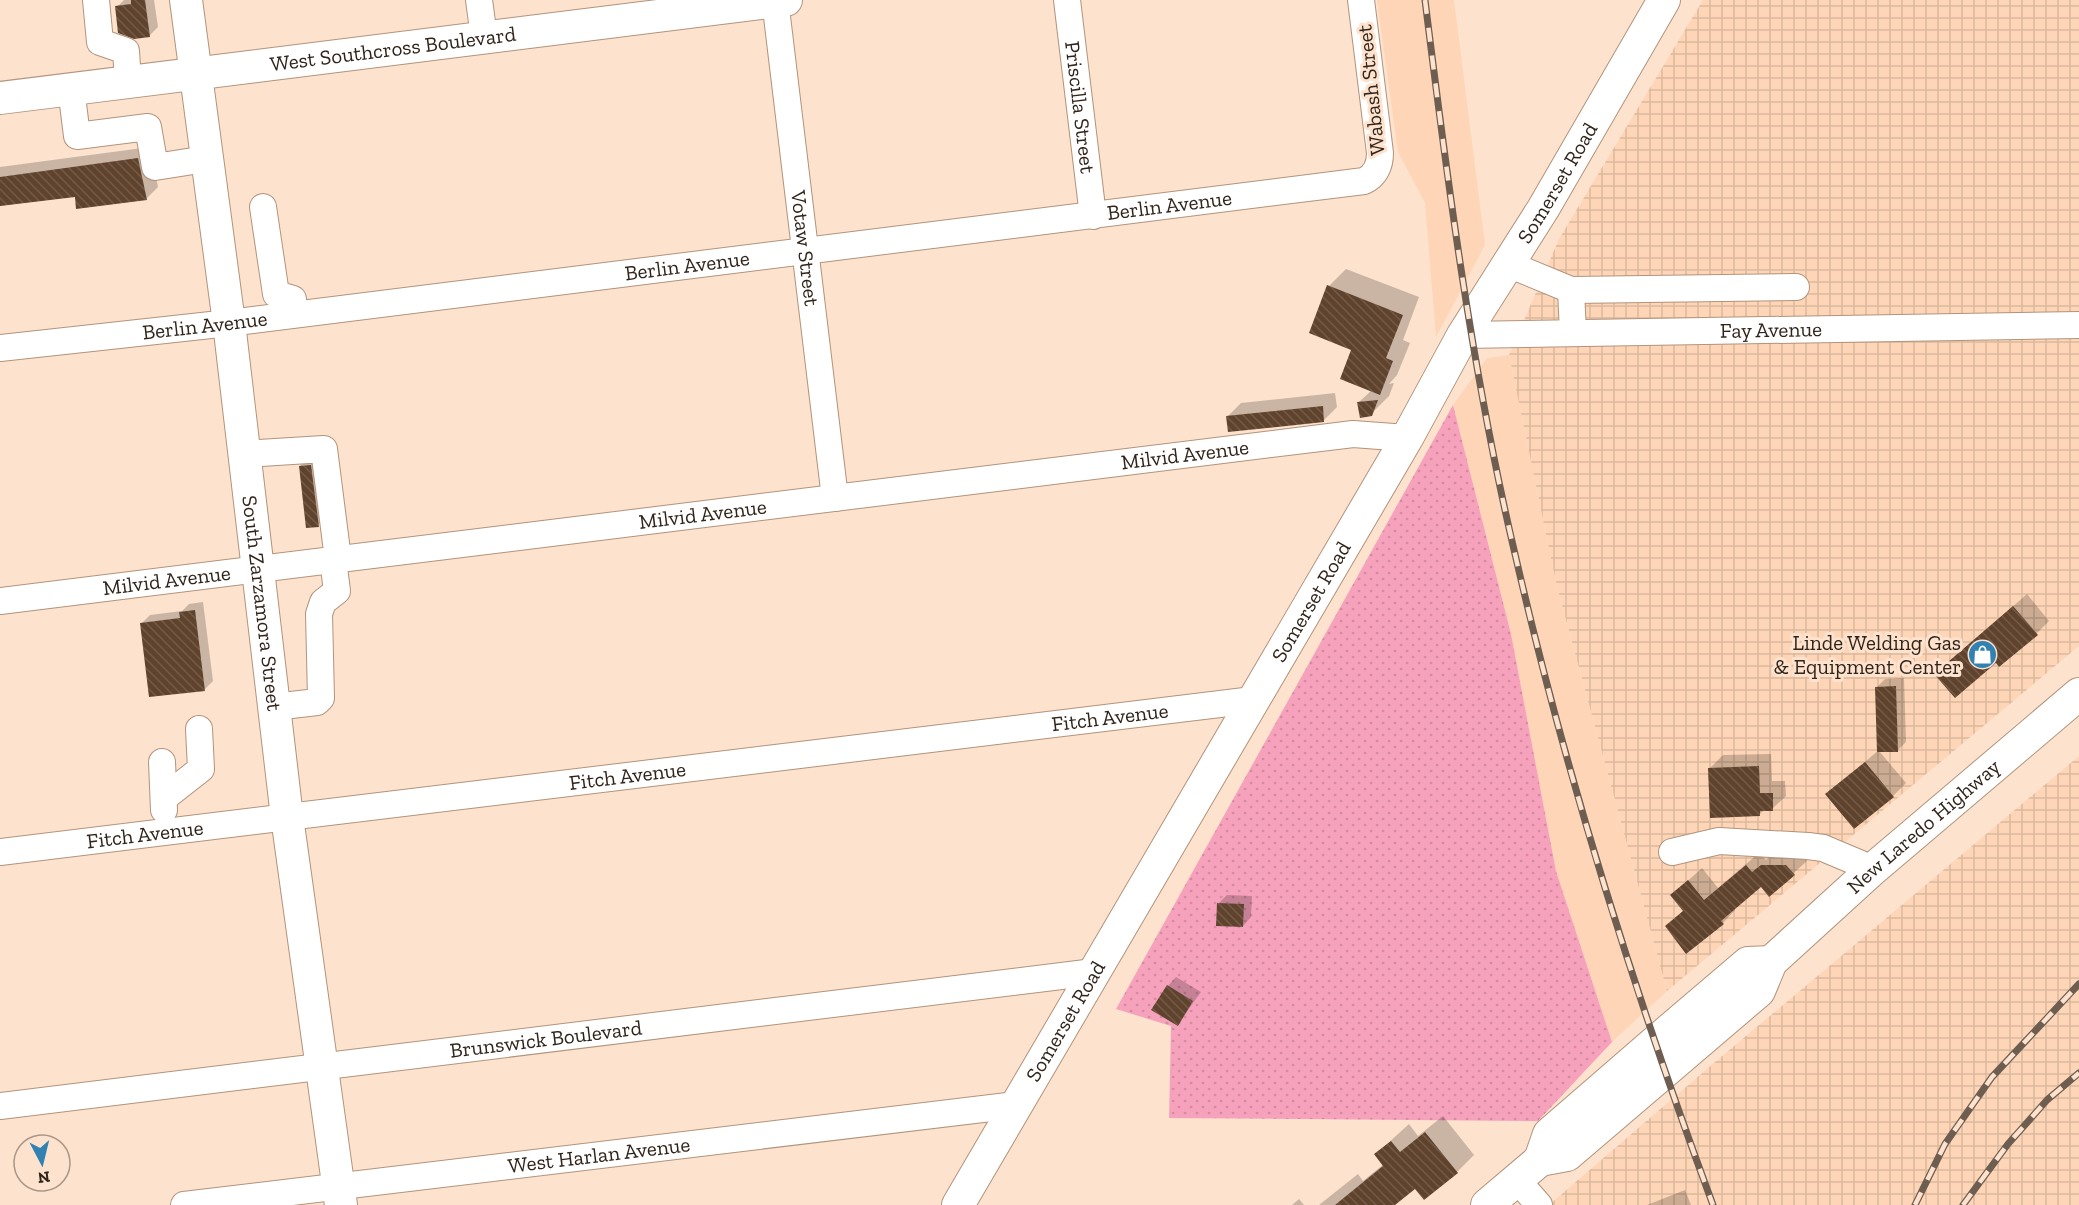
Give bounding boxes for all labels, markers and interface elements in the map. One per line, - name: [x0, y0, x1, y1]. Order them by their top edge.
- street label: West Southcross Boulevard: [268, 21, 518, 76]
- street label: Wabash Street: [1351, 23, 1390, 157]
- street label: Priscilla Street: [1060, 40, 1101, 175]
- street label: Somerset Road: [1512, 118, 1603, 248]
- street label: Berlin Avenue: [1105, 185, 1233, 225]
- street label: Votaw Street: [786, 188, 825, 308]
- street label: Berlin Avenue: [623, 245, 751, 285]
- street label: Berlin Avenue: [141, 305, 269, 344]
- street label: Fay Avenue: [1720, 316, 1822, 343]
- street label: Milvid Avenue: [1120, 434, 1250, 475]
- street label: Milvid Avenue: [637, 493, 768, 534]
- street label: South Zarzamora Street: [237, 494, 287, 713]
- street label: Somerset Road: [1266, 536, 1356, 666]
- street label: Milvid Avenue: [101, 560, 232, 600]
- place label: Linde Welding Gas & Equipment Center: [1774, 630, 1961, 679]
- shop icon: Linde Welding Gas & Equipment Center: [1966, 639, 1998, 671]
- street label: Fitch Avenue: [1050, 697, 1170, 736]
- street label: New Laredo Highway: [1842, 753, 2005, 899]
- street label: Fitch Avenue: [568, 756, 687, 795]
- street label: Fitch Avenue: [85, 814, 205, 853]
- street label: Somerset Road: [1020, 956, 1110, 1086]
- street label: Brunswick Boulevard: [448, 1014, 644, 1063]
- street label: West Harlan Avenue: [506, 1131, 692, 1178]
- north arrow: [12, 1133, 72, 1193]
- text: N: [37, 1167, 51, 1188]

